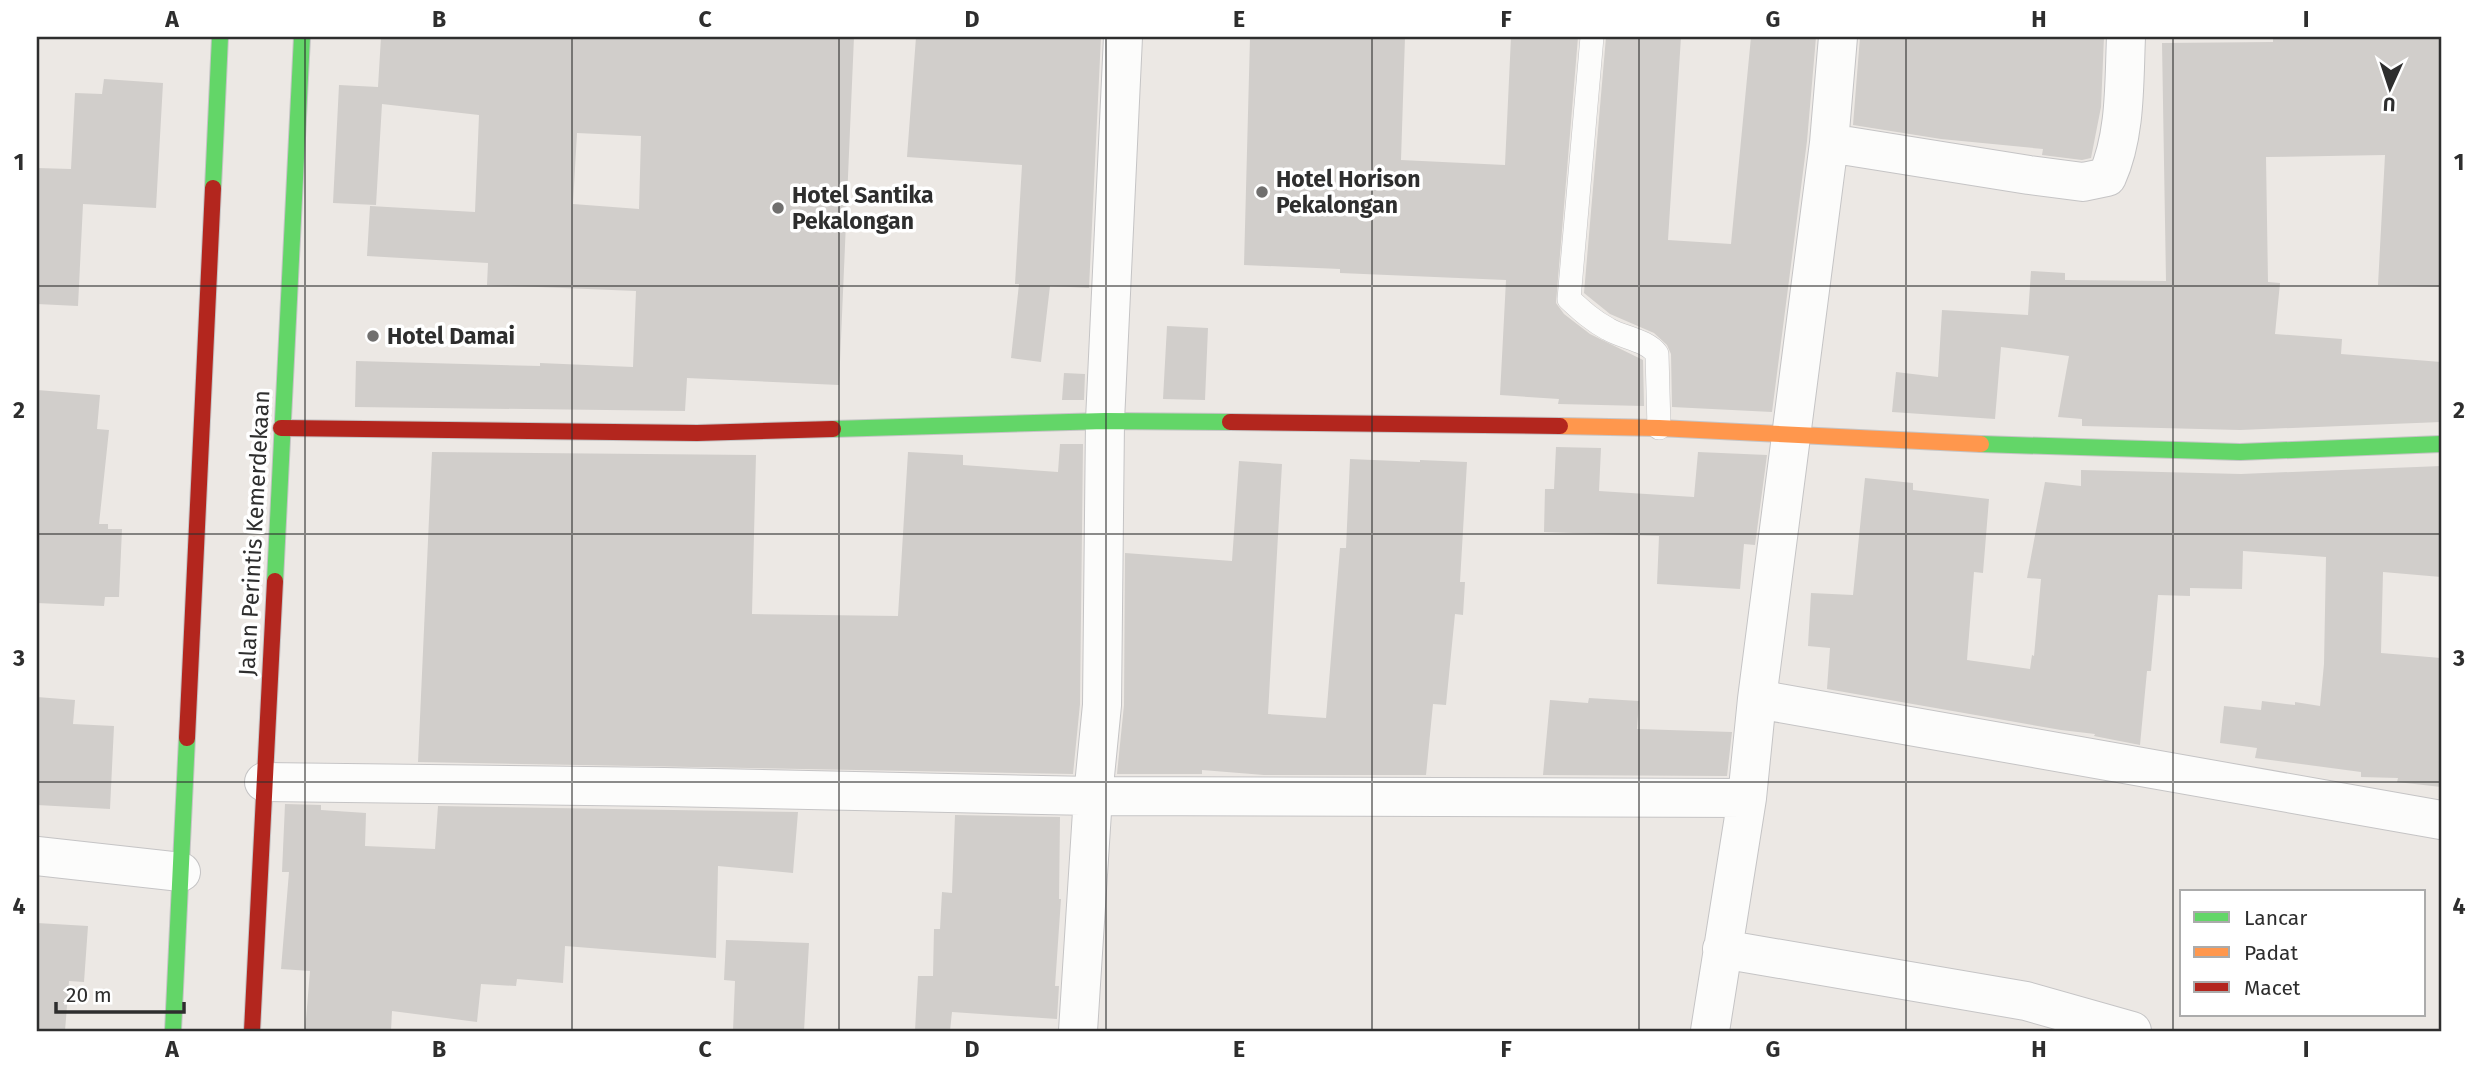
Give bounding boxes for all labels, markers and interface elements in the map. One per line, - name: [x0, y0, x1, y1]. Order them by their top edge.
- text: A: [164, 5, 179, 33]
- text: B: [432, 5, 446, 33]
- text: C: [698, 5, 712, 33]
- text: D: [965, 5, 980, 33]
- text: E: [1233, 5, 1245, 33]
- text: F: [1500, 5, 1512, 33]
- text: G: [1766, 5, 1780, 33]
- text: H: [2031, 5, 2047, 33]
- text: I: [2303, 5, 2309, 33]
- north arrow: [2356, 52, 2426, 122]
- text: U: [2382, 93, 2396, 116]
- text: 1: [14, 148, 24, 176]
- text: 1: [2454, 148, 2464, 176]
- place label: Hotel Horison Pekalongan: [1276, 165, 1420, 219]
- place label: Hotel Santika Pekalongan: [792, 181, 934, 235]
- marker: Hotel Horison Pekalongan: [1254, 184, 1270, 200]
- marker: Hotel Santika Pekalongan: [770, 200, 786, 216]
- place label: Hotel Damai: [387, 322, 515, 350]
- marker: Hotel Damai: [365, 328, 381, 344]
- street label: Jalan Perintis Kemerdekaan: [233, 389, 275, 677]
- text: 2: [13, 396, 25, 424]
- text: 2: [2453, 396, 2465, 424]
- text: 3: [12, 644, 25, 672]
- text: 3: [2452, 644, 2465, 672]
- legend: [2180, 890, 2426, 1016]
- text: 4: [13, 892, 26, 920]
- text: 4: [2453, 892, 2466, 920]
- text: Lancar: [2244, 905, 2307, 931]
- text: Padat: [2244, 940, 2298, 966]
- scale bar: [56, 970, 184, 1014]
- text: Macet: [2244, 975, 2301, 1001]
- text: 20 m: [66, 982, 112, 1008]
- text: A: [164, 1035, 179, 1063]
- text: B: [432, 1035, 446, 1063]
- text: C: [698, 1035, 712, 1063]
- text: D: [965, 1035, 980, 1063]
- text: E: [1233, 1035, 1245, 1063]
- text: F: [1500, 1035, 1512, 1063]
- text: G: [1766, 1035, 1780, 1063]
- text: H: [2031, 1035, 2047, 1063]
- text: I: [2303, 1035, 2309, 1063]

